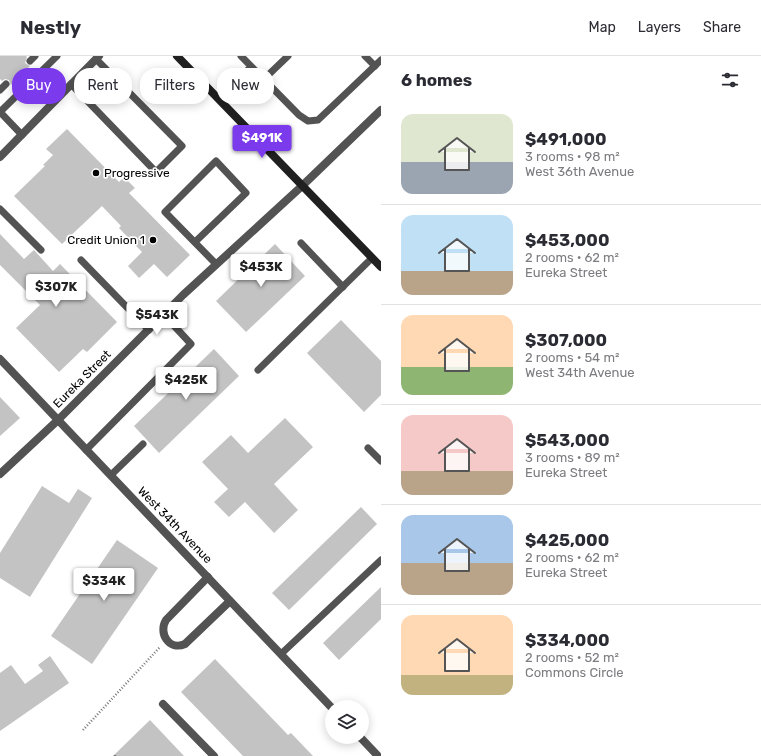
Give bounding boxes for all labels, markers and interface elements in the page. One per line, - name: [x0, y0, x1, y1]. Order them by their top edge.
- text: Nestly: [20, 16, 81, 39]
- text: Map: [589, 19, 616, 36]
- text: Layers: [638, 19, 681, 36]
- text: Share: [703, 19, 741, 36]
- chip: Buy: [12, 68, 66, 104]
- chip: Rent: [74, 68, 132, 104]
- chip: Filters: [140, 68, 209, 104]
- chip: New: [217, 68, 274, 104]
- icon: filters: [719, 69, 741, 91]
- text: 6 homes: [401, 70, 472, 90]
- pin: $491K: [234, 125, 290, 159]
- text: $491,000: [525, 129, 607, 149]
- text: $491K: [242, 130, 282, 145]
- icon: home: [433, 130, 481, 178]
- text: 3 rooms · 98 m²: [525, 149, 620, 164]
- text: West 36th Avenue: [525, 164, 634, 179]
- place label: Progressive: [104, 166, 170, 180]
- marker: Progressive: [91, 168, 101, 178]
- text: $453,000: [525, 230, 609, 250]
- icon: home: [433, 231, 481, 279]
- place label: Credit Union 1: [67, 233, 145, 247]
- marker: Credit Union 1: [148, 235, 158, 245]
- text: 2 rooms · 62 m²: [525, 250, 619, 265]
- pin: $453K: [233, 254, 289, 288]
- text: $453K: [239, 259, 283, 274]
- text: Eureka Street: [525, 265, 607, 280]
- pin: $307K: [28, 274, 84, 308]
- text: $307K: [35, 279, 77, 294]
- pin: $543K: [129, 302, 185, 336]
- text: $543K: [135, 307, 179, 322]
- text: $307,000: [525, 330, 607, 350]
- icon: home: [433, 331, 481, 379]
- street label: Eureka Street: [50, 347, 114, 411]
- text: 2 rooms · 54 m²: [525, 350, 619, 365]
- text: West 34th Avenue: [525, 365, 635, 380]
- pin: $425K: [158, 367, 214, 401]
- text: $425K: [164, 372, 208, 387]
- text: $543,000: [525, 430, 609, 450]
- icon: home: [433, 431, 481, 479]
- text: 3 rooms · 89 m²: [525, 450, 620, 465]
- text: Eureka Street: [525, 465, 607, 480]
- street label: West 34th Avenue: [135, 484, 215, 566]
- text: $425,000: [525, 530, 609, 550]
- icon: home: [433, 531, 481, 579]
- text: 2 rooms · 62 m²: [525, 550, 619, 565]
- text: Eureka Street: [525, 565, 607, 580]
- pin: $334K: [76, 568, 132, 602]
- text: $334K: [82, 573, 126, 588]
- text: $334,000: [525, 630, 610, 650]
- icon: home: [433, 631, 481, 679]
- text: 2 rooms · 52 m²: [525, 650, 619, 665]
- text: Commons Circle: [525, 665, 624, 680]
- map controls: [325, 700, 369, 744]
- button: layers: [325, 700, 369, 744]

